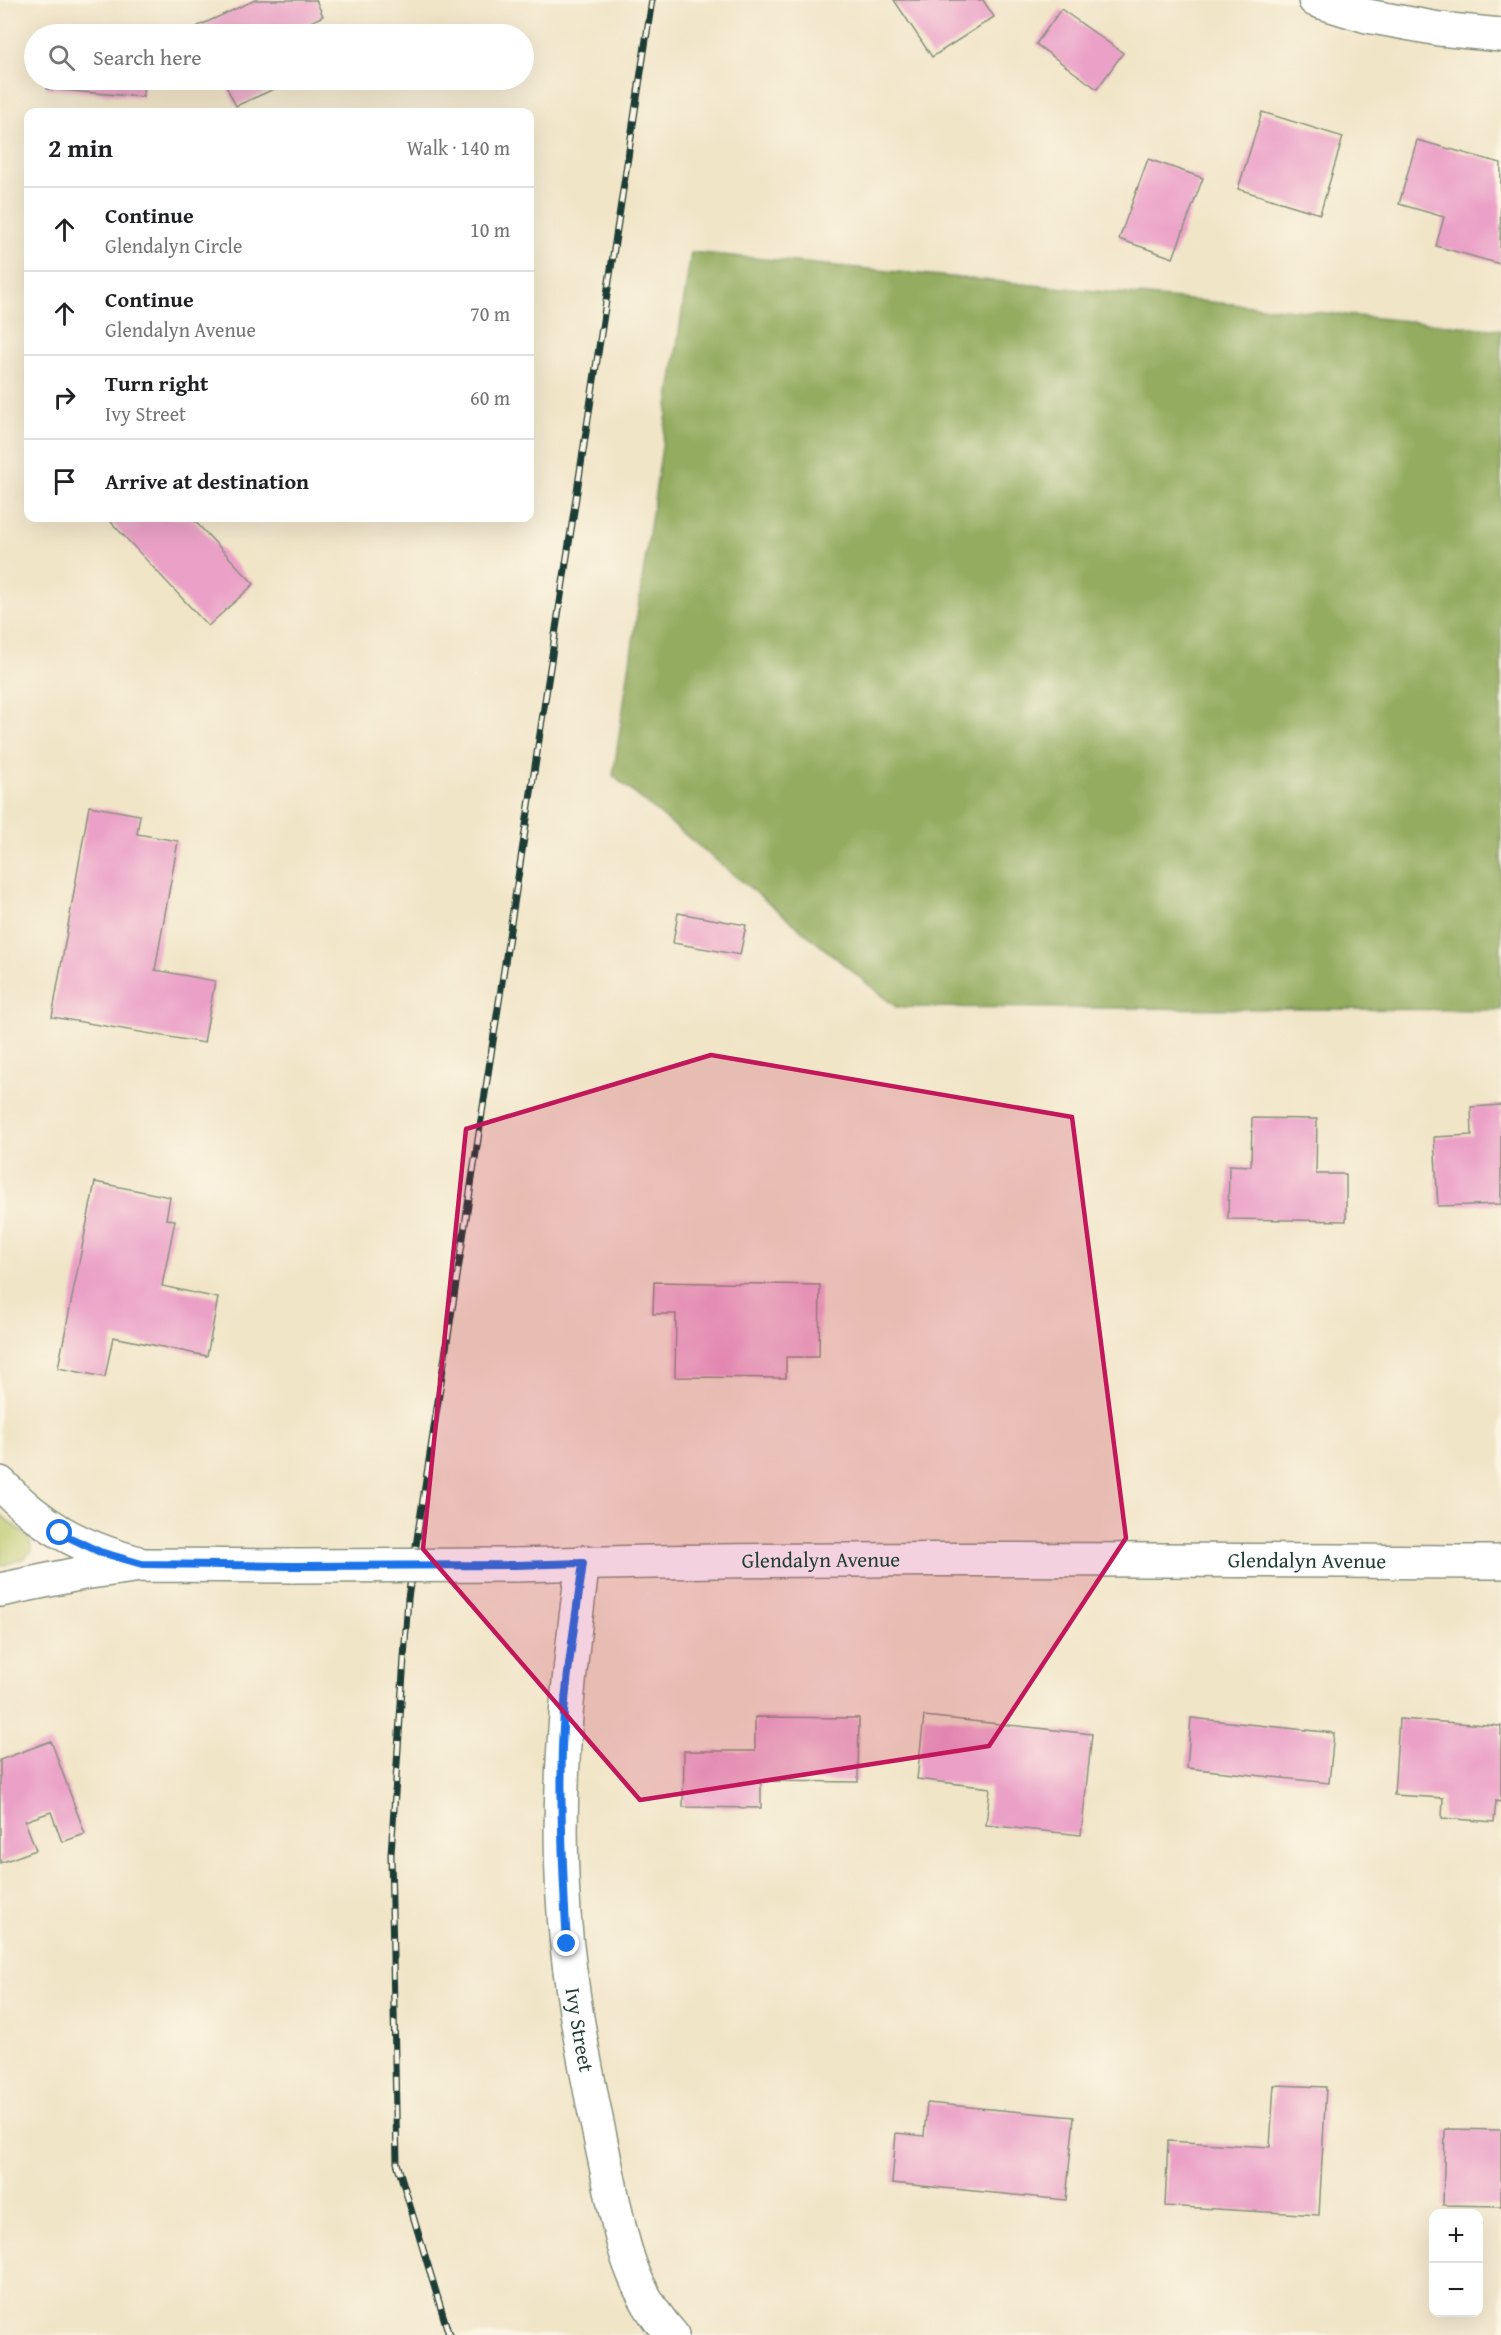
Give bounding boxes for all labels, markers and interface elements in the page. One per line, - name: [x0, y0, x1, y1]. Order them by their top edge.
- search box: [24, 24, 534, 90]
- icon: search: [45, 41, 78, 74]
- text: Search here: [93, 41, 202, 73]
- text: 2 min: [48, 128, 113, 167]
- text: Walk · 140 m: [407, 133, 510, 162]
- text: Continue: [105, 199, 194, 231]
- icon: ahead: [48, 213, 81, 246]
- text: 10 m: [470, 215, 510, 244]
- text: Glendalyn Circle: [105, 231, 242, 260]
- text: Continue: [105, 283, 194, 315]
- icon: ahead: [48, 297, 81, 330]
- text: 70 m: [470, 299, 510, 328]
- text: Glendalyn Avenue: [105, 315, 256, 344]
- text: Turn right: [105, 367, 208, 399]
- icon: right: [48, 381, 81, 414]
- text: 60 m: [470, 383, 510, 412]
- text: Ivy Street: [105, 399, 186, 428]
- icon: arrive: [48, 465, 81, 498]
- text: Arrive at destination: [105, 465, 309, 497]
- route start: [46, 1519, 72, 1545]
- street label: Glendalyn Avenue: [742, 1544, 900, 1576]
- street label: Glendalyn Avenue: [1228, 1544, 1386, 1576]
- route end: [553, 1930, 579, 1956]
- street label: Ivy Street: [558, 1985, 603, 2075]
- map controls: [1429, 2209, 1483, 2317]
- button: +: [1429, 2209, 1483, 2263]
- button: −: [1429, 2263, 1483, 2317]

